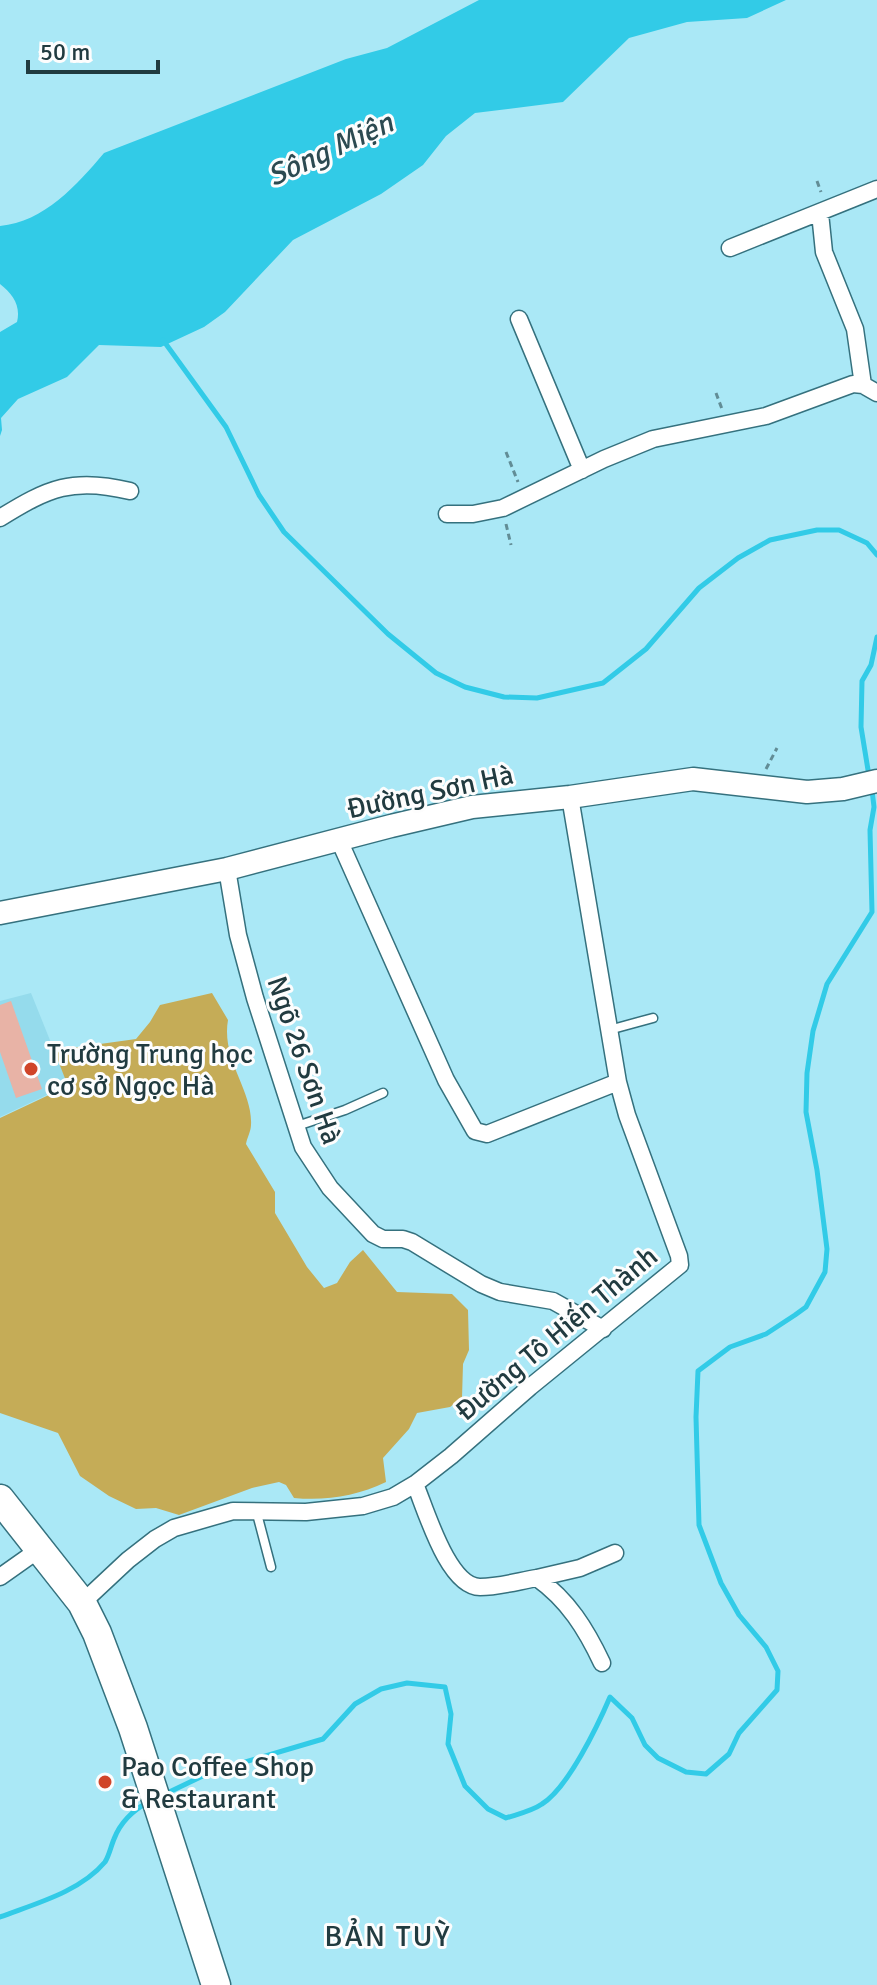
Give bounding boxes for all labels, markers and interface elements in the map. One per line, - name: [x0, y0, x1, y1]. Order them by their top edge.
- scale bar: [28, 24, 158, 74]
- text: 50 m: [40, 37, 90, 67]
- water label: Sông Miện: [261, 104, 401, 195]
- street label: Đường Sơn Hà: [344, 758, 517, 826]
- street label: Ngõ 26 Sơn Hà: [259, 972, 349, 1149]
- place label: Trường Trung học cơ sở Ngọc Hà: [47, 1037, 253, 1103]
- marker: Trường Trung học cơ sở Ngọc Hà: [22, 1060, 40, 1078]
- street label: Đường Tô Hiến Thành: [449, 1239, 665, 1428]
- place label: Pao Coffee Shop & Restaurant: [121, 1750, 314, 1816]
- marker: Pao Coffee Shop & Restaurant: [96, 1773, 114, 1791]
- district label: BẢN TUỲ: [324, 1918, 452, 1955]

